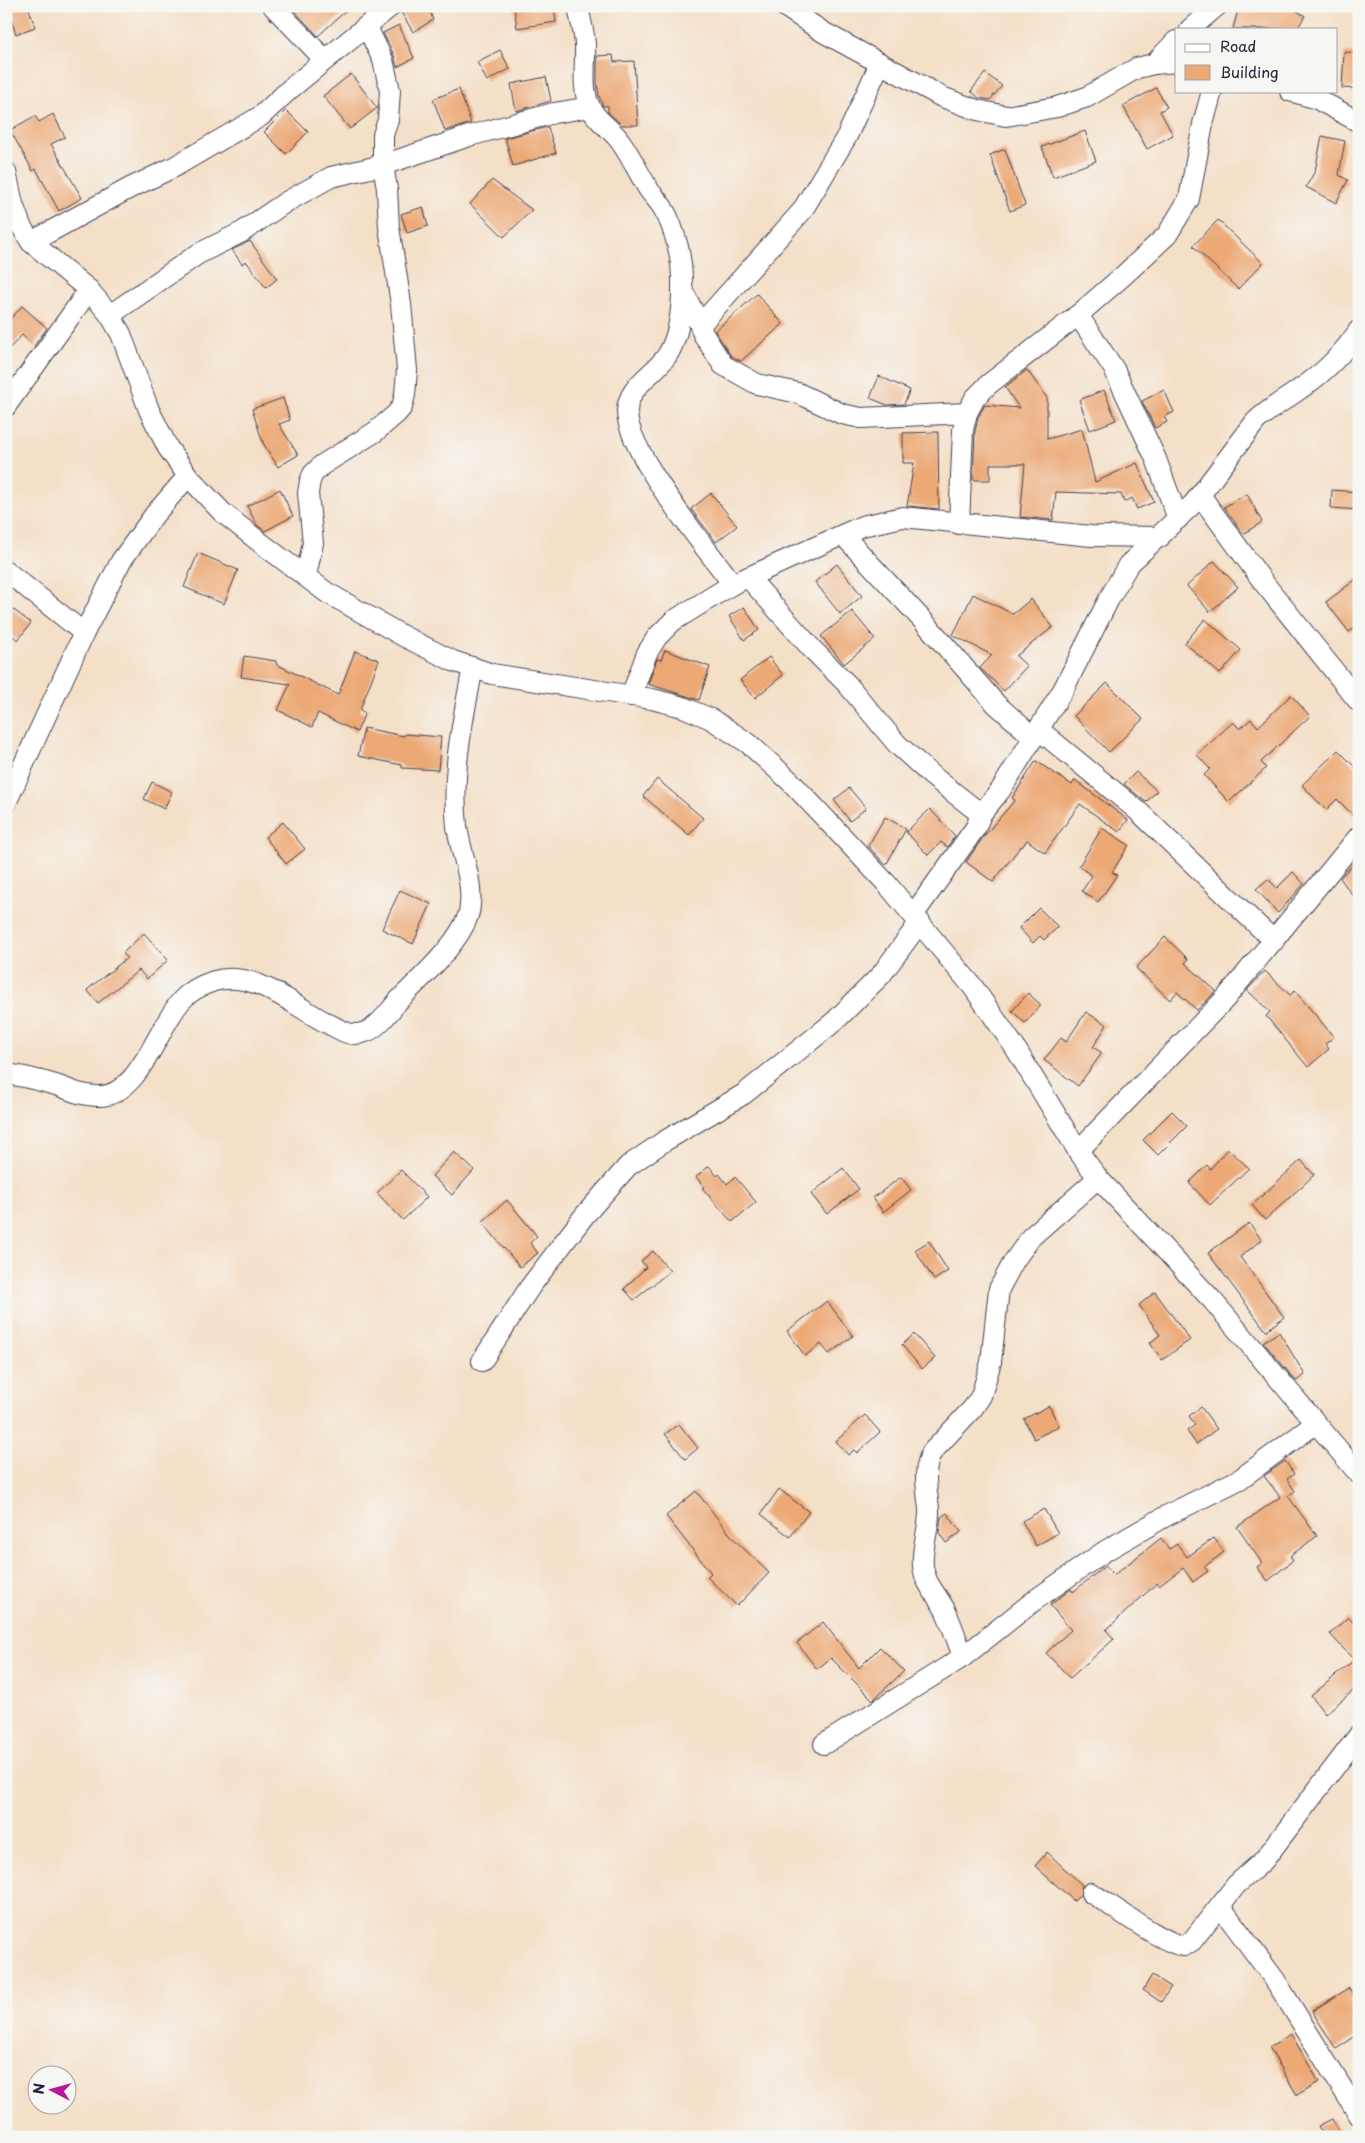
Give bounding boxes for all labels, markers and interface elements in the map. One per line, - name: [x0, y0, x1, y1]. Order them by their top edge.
- legend: [1175, 28, 1338, 92]
- text: Road: [1220, 34, 1256, 57]
- text: Building: [1220, 60, 1279, 83]
- north arrow: [28, 2066, 78, 2116]
- text: N: [28, 2082, 50, 2095]

